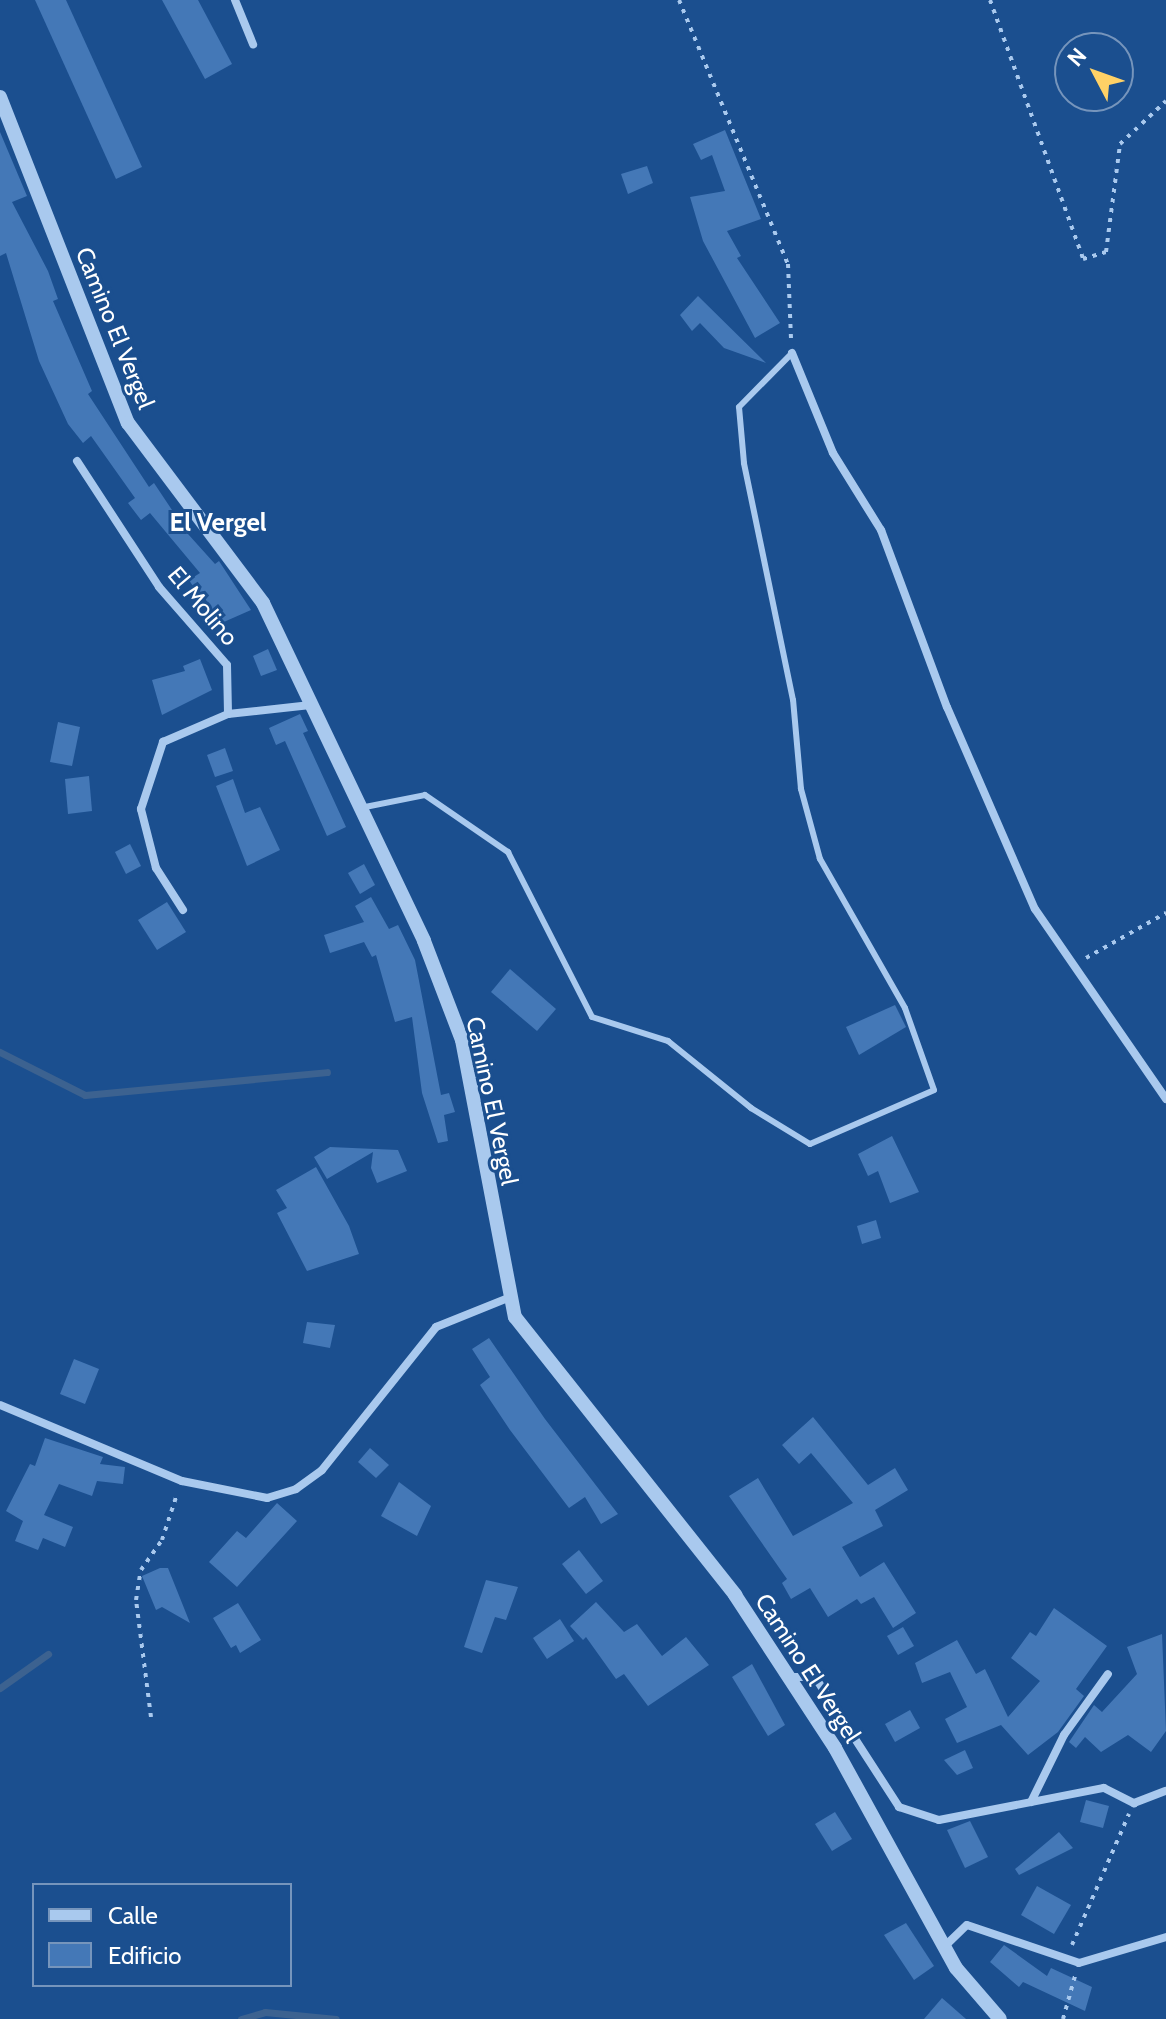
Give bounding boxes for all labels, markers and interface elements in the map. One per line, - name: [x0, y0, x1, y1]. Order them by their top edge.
- north arrow: [1054, 32, 1134, 112]
- text: N: [1062, 43, 1092, 72]
- street label: Camino El Vergel: [69, 243, 161, 413]
- district label: El Vergel: [169, 507, 267, 539]
- street label: El Molino: [162, 561, 244, 651]
- street label: Camino El Vergel: [460, 1014, 524, 1188]
- street label: Camino El Vergel: [749, 1588, 867, 1748]
- legend: [32, 1883, 292, 1987]
- text: Calle: [108, 1901, 158, 1930]
- text: Edificio: [108, 1941, 182, 1970]

